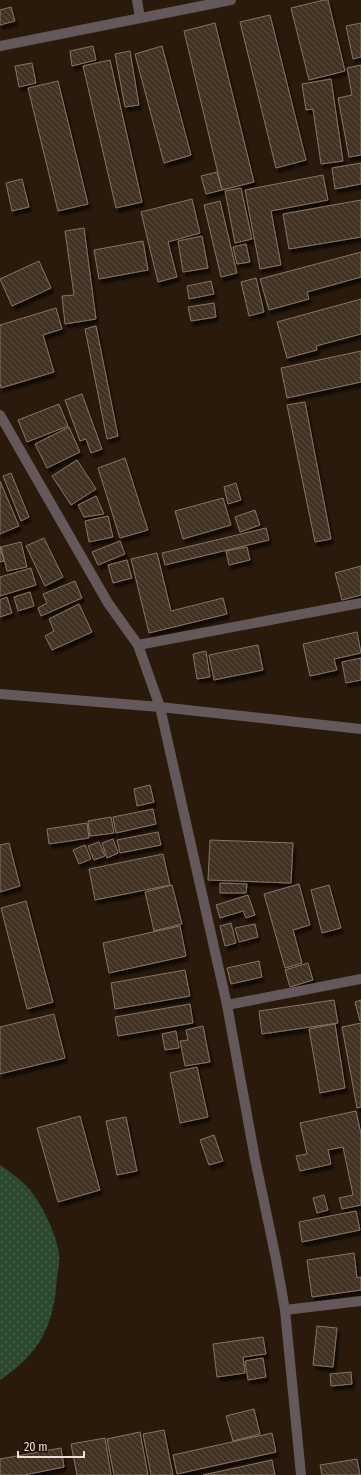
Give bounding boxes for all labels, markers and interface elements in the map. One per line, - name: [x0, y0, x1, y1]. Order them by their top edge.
- scale bar: [18, 1433, 84, 1459]
- text: 20 m: [24, 1440, 48, 1454]

